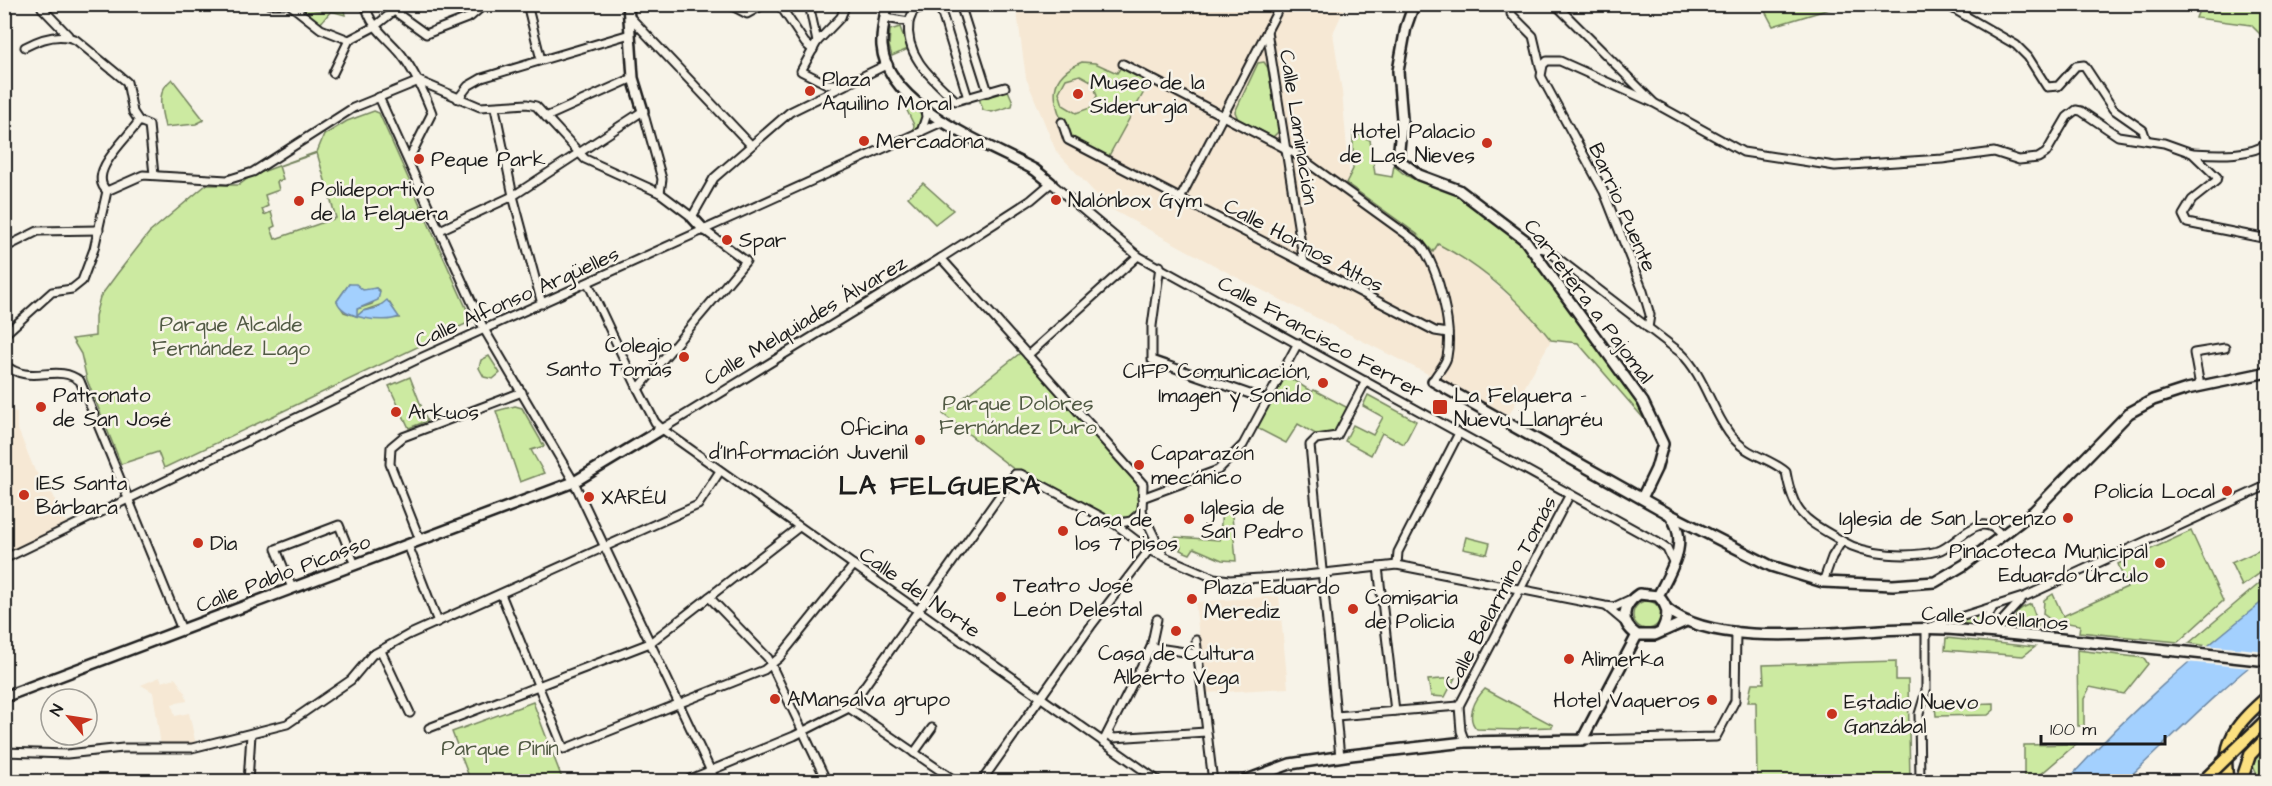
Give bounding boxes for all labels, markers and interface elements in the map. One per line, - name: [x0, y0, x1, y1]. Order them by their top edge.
- street label: Calle Laminación: [1272, 47, 1325, 207]
- place label: Plaza Aquilino Moral: [822, 65, 952, 118]
- place label: Museo de la Siderurgia: [1090, 68, 1205, 123]
- marker: Plaza Aquilino Moral: [803, 84, 817, 98]
- marker: Museo de la Siderurgia: [1071, 87, 1085, 101]
- place label: Hotel Palacio de Las Nieves: [1340, 117, 1475, 170]
- place label: Mercadona: [876, 127, 984, 156]
- marker: Mercadona: [857, 134, 871, 148]
- marker: Hotel Palacio de Las Nieves: [1480, 136, 1494, 150]
- street label: Barrio Puente: [1581, 138, 1664, 276]
- place label: Peque Park: [431, 145, 546, 174]
- marker: Peque Park: [412, 152, 426, 166]
- place label: Polideportivo de la Felguera: [311, 175, 449, 230]
- place label: Nalónbox Gym: [1068, 186, 1202, 217]
- street label: Calle Hornos Altos: [1219, 191, 1389, 300]
- marker: Nalónbox Gym: [1049, 193, 1063, 207]
- marker: Polideportivo de la Felguera: [292, 194, 306, 208]
- street label: Carretera a Pajomal: [1517, 213, 1660, 390]
- place label: Spar: [739, 226, 787, 256]
- marker: Spar: [720, 233, 734, 247]
- street label: Calle Alfonso Argüelles: [411, 239, 625, 357]
- street label: Calle Melquiades Álvarez: [698, 248, 913, 393]
- street label: Calle Francisco Ferrer: [1212, 269, 1430, 407]
- park label: Parque Alcalde Fernández Lago: [152, 310, 310, 365]
- place label: Colegio Santo Tomás: [546, 331, 672, 384]
- marker: Colegio Santo Tomás: [677, 350, 691, 364]
- place label: CIFP Comunicación, Imagen y Sonido: [1123, 357, 1311, 412]
- marker: CIFP Comunicación, Imagen y Sonido: [1316, 376, 1330, 390]
- place label: Patronato de San José: [53, 381, 171, 434]
- place label: La Felguera - Nuevu Llangréu: [1454, 381, 1603, 436]
- park label: Parque Dolores Fernández Duro: [939, 389, 1097, 442]
- place label: Arkuos: [408, 398, 479, 427]
- marker: La Felguera - Nuevu Llangréu: [1431, 398, 1449, 416]
- marker: Patronato de San José: [34, 400, 48, 414]
- marker: Arkuos: [389, 405, 403, 419]
- place label: Oficina d'Información Juvenil: [709, 414, 908, 467]
- marker: Oficina d'Información Juvenil: [913, 433, 927, 447]
- place label: Caparazón mecánico: [1151, 439, 1254, 492]
- marker: Caparazón mecánico: [1132, 458, 1146, 472]
- district label: LA FELGUERA: [838, 467, 1042, 505]
- place label: IES Santa Bárbara: [36, 469, 128, 522]
- place label: Policía Local: [2094, 477, 2215, 506]
- place label: XARÉU: [601, 483, 666, 512]
- marker: Policía Local: [2220, 484, 2234, 498]
- marker: IES Santa Bárbara: [17, 488, 31, 502]
- marker: XARÉU: [582, 490, 596, 504]
- street label: Calle Belarmino Tomás: [1437, 491, 1564, 696]
- place label: Iglesia de San Pedro: [1201, 493, 1303, 546]
- place label: Iglesia de San Lorenzo: [1839, 504, 2056, 535]
- place label: Casa de los 7 pisos: [1075, 505, 1178, 559]
- marker: Iglesia de San Lorenzo: [2061, 511, 2075, 525]
- marker: Iglesia de San Pedro: [1182, 512, 1196, 526]
- marker: Casa de los 7 pisos: [1056, 524, 1070, 538]
- street label: Calle Pablo Picasso: [192, 527, 375, 620]
- place label: Dia: [210, 529, 238, 558]
- marker: Dia: [191, 536, 205, 550]
- place label: Pinacoteca Municipal Eduardo Úrculo: [1949, 537, 2148, 590]
- street label: Calle del Norte: [853, 540, 986, 645]
- marker: Pinacoteca Municipal Eduardo Úrculo: [2153, 556, 2167, 570]
- place label: Teatro José León Delestal: [1013, 571, 1142, 624]
- place label: Plaza Eduardo Merediz: [1204, 573, 1340, 626]
- place label: Comisaria de Policia: [1365, 583, 1458, 636]
- marker: Teatro José León Delestal: [994, 590, 1008, 604]
- marker: Plaza Eduardo Merediz: [1185, 592, 1199, 606]
- street label: Calle Jovellanos: [1921, 599, 2069, 638]
- marker: Comisaria de Policia: [1346, 602, 1360, 616]
- marker: Casa de Cultura Alberto Vega: [1169, 624, 1183, 638]
- place label: Casa de Cultura Alberto Vega: [1098, 639, 1254, 694]
- place label: Alimerka: [1581, 645, 1664, 674]
- marker: Alimerka: [1562, 652, 1576, 666]
- place label: AMansalva grupo: [787, 685, 950, 716]
- place label: Hotel Vaqueros: [1553, 686, 1700, 715]
- north arrow: [39, 687, 99, 747]
- place label: Estadio Nuevo Ganzábal: [1844, 688, 1978, 741]
- marker: AMansalva grupo: [768, 692, 782, 706]
- marker: Hotel Vaqueros: [1705, 693, 1719, 707]
- text: N: [45, 700, 69, 720]
- marker: Estadio Nuevo Ganzábal: [1825, 707, 1839, 721]
- scale bar: [2041, 708, 2166, 746]
- text: 100 m: [2050, 717, 2096, 742]
- park label: Parque Pinín: [441, 734, 559, 763]

